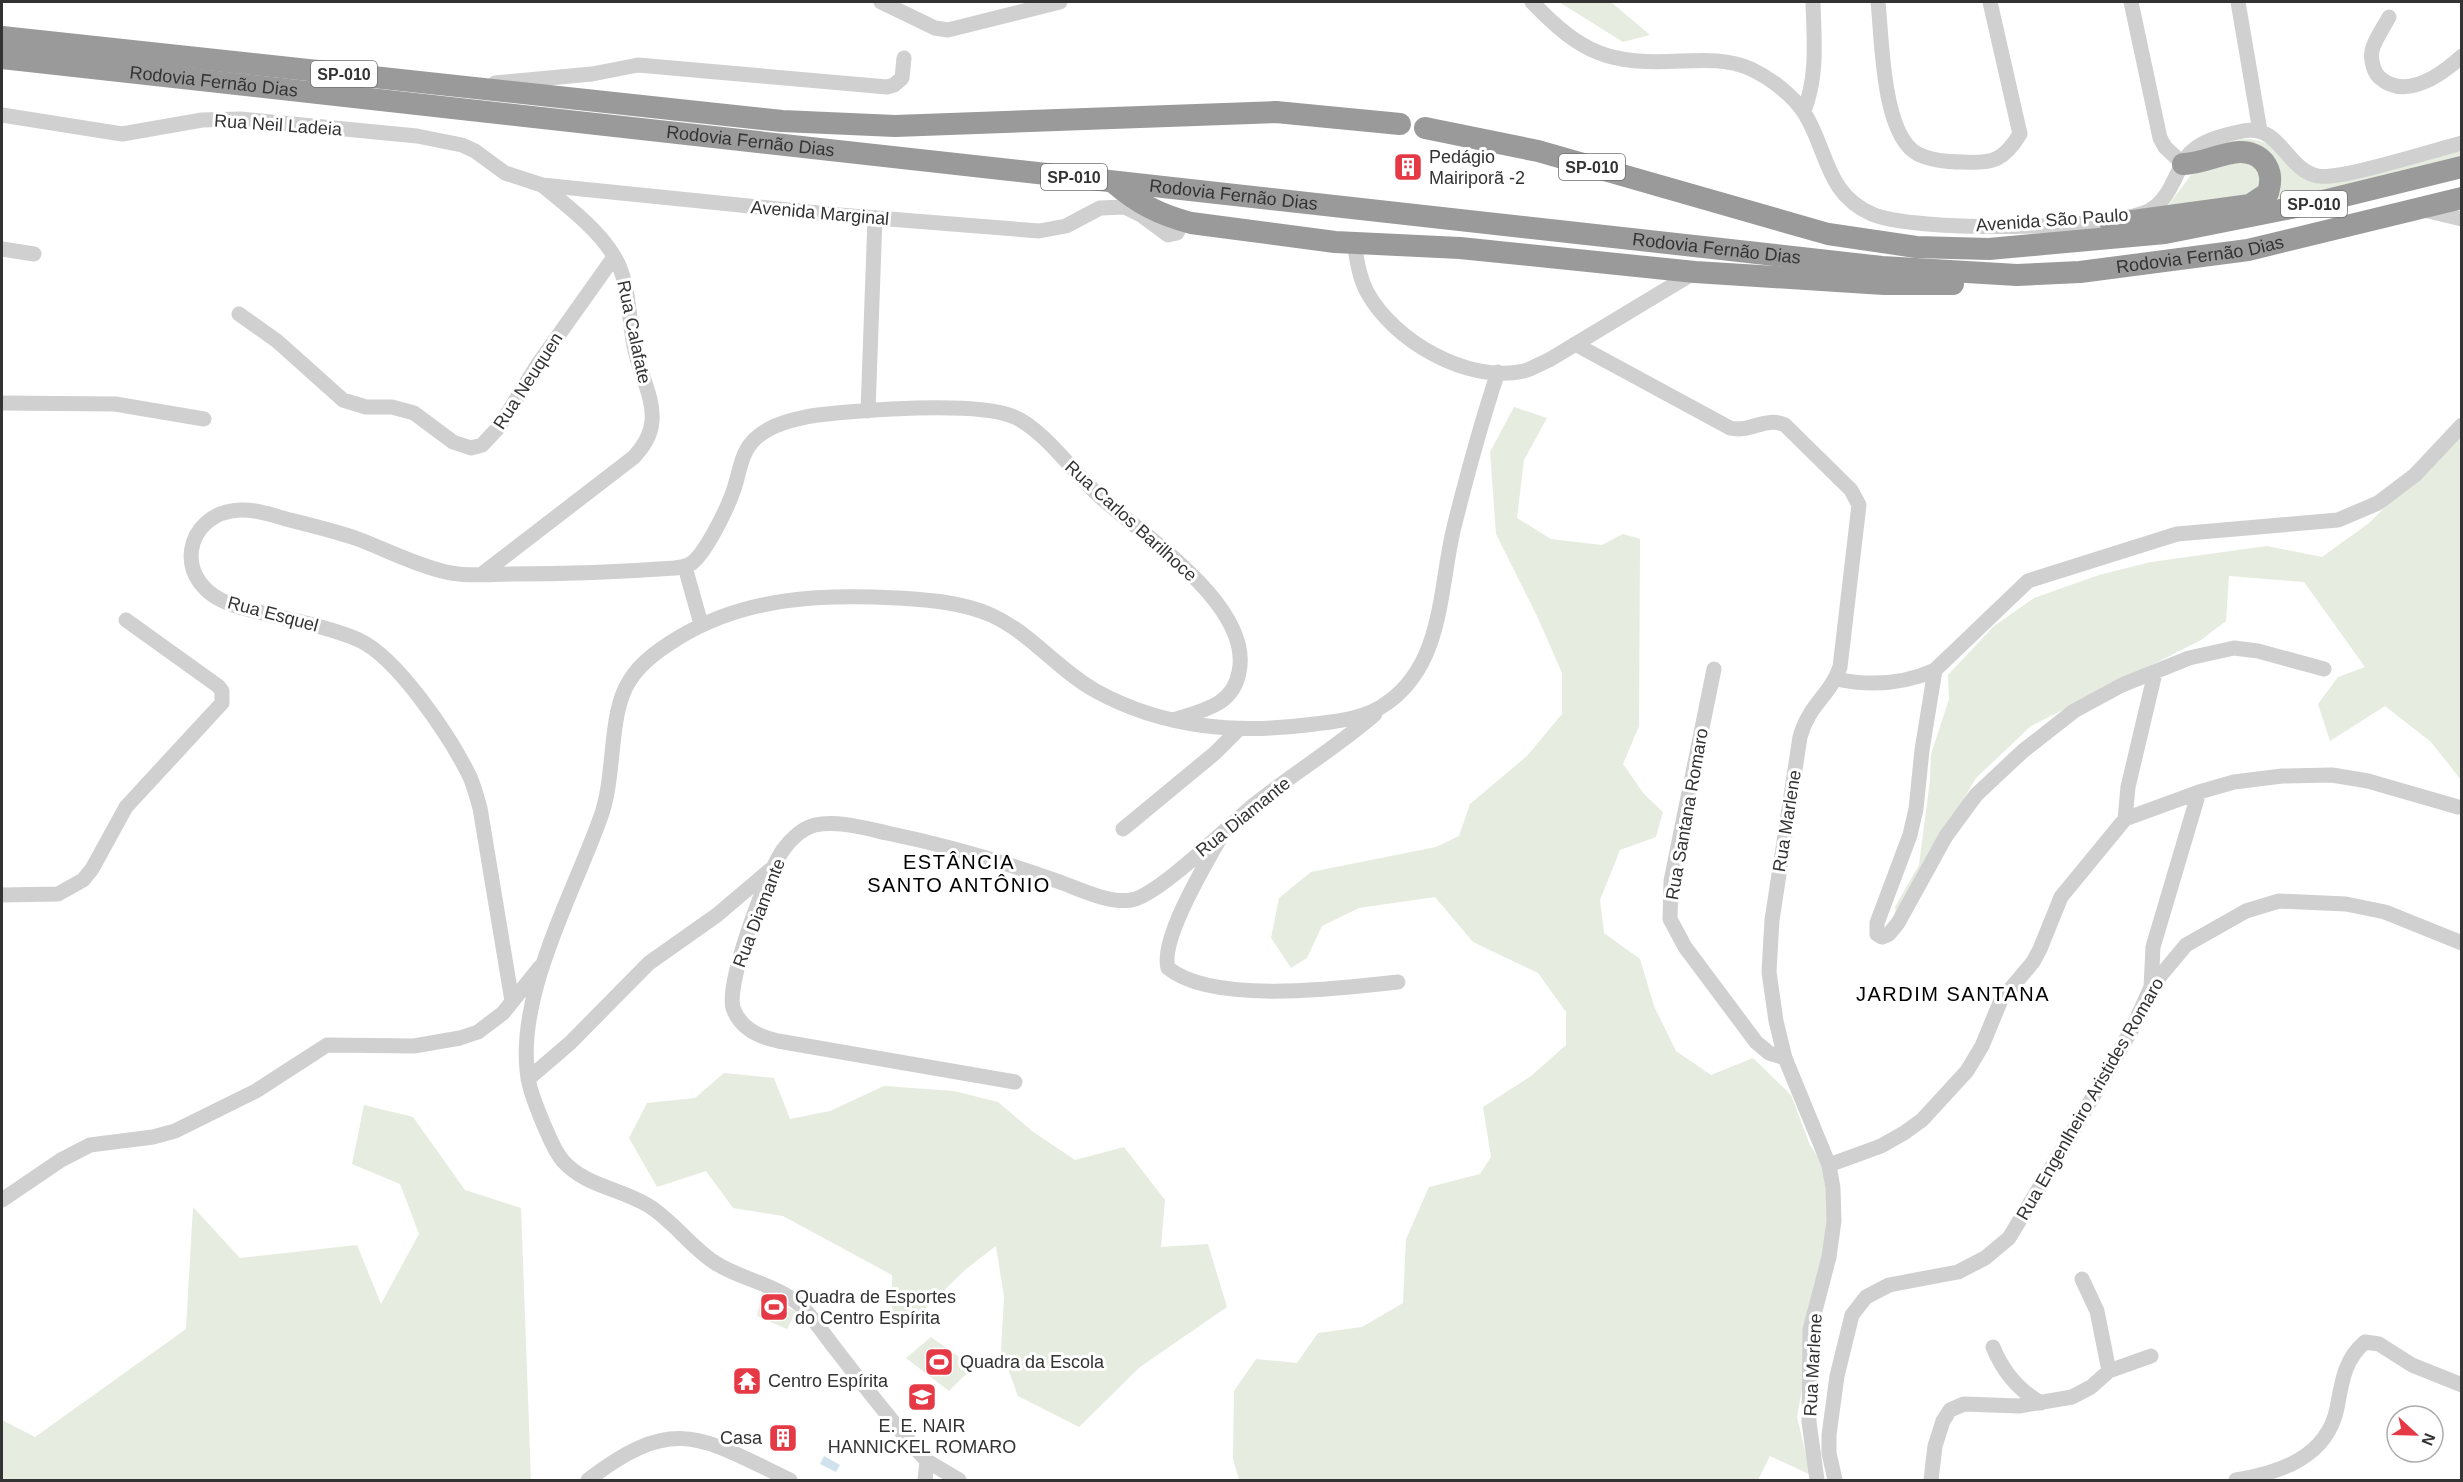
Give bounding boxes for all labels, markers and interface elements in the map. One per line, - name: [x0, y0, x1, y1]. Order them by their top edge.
- road number: SP-010: [311, 61, 377, 87]
- street label: Rodovia Fernão Dias: [129, 62, 299, 101]
- street label: Rua Neil Ladeia: [213, 111, 344, 140]
- street label: Rodovia Fernão Dias: [665, 122, 836, 160]
- place label: Pedágio Mairiporã -2: [1429, 147, 1525, 188]
- building icon: Pedágio Mairiporã -2: [1392, 151, 1424, 183]
- road number: SP-010: [1559, 154, 1625, 180]
- road number: SP-010: [1041, 164, 1107, 190]
- street label: Rodovia Fernão Dias: [1148, 176, 1319, 214]
- road number: SP-010: [2281, 191, 2347, 217]
- street label: Avenida Marginal: [750, 197, 890, 229]
- street label: Avenida São Paulo: [1975, 205, 2129, 235]
- street label: Rodovia Fernão Dias: [1631, 229, 1802, 268]
- street label: Rodovia Fernão Dias: [2115, 232, 2286, 277]
- street label: Rua Calafate: [613, 279, 655, 385]
- street label: Rua Neuquen: [489, 329, 567, 433]
- street label: Rua Carlos Barilhoce: [1061, 457, 1201, 585]
- street label: Rua Esquel: [225, 592, 321, 636]
- street label: Rua Santana Romaro: [1662, 727, 1712, 901]
- street label: Rua Marlene: [1769, 769, 1805, 873]
- street label: Rua Diamante: [1192, 773, 1294, 861]
- district label: ESTÂNCIA SANTO ANTÔNIO: [867, 851, 1051, 896]
- street label: Rua Diamante: [729, 856, 789, 970]
- street label: Rua Engenlheiro Aristides Romaro: [2012, 974, 2168, 1224]
- district label: JARDIM SANTANA: [1856, 983, 2050, 1005]
- place label: Quadra de Esportes do Centro Espírita: [795, 1287, 956, 1328]
- sports icon: Quadra de Esportes do Centro Espírita: [758, 1291, 790, 1323]
- street label: Rua Marlene: [1800, 1313, 1826, 1417]
- sports icon: Quadra da Escola: [923, 1346, 955, 1378]
- place label: Quadra da Escola: [960, 1352, 1105, 1372]
- temple icon: Centro Espírita: [731, 1365, 763, 1397]
- place label: Centro Espírita: [768, 1371, 889, 1391]
- school or university icon: E. E. NAIR HANNICKEL ROMARO: [906, 1381, 938, 1413]
- north arrow: [2385, 1404, 2445, 1464]
- place label: E. E. NAIR HANNICKEL ROMARO: [828, 1416, 1016, 1457]
- building icon: Casa: [767, 1422, 799, 1454]
- place label: Casa: [720, 1428, 763, 1448]
- text: N: [2418, 1431, 2438, 1448]

